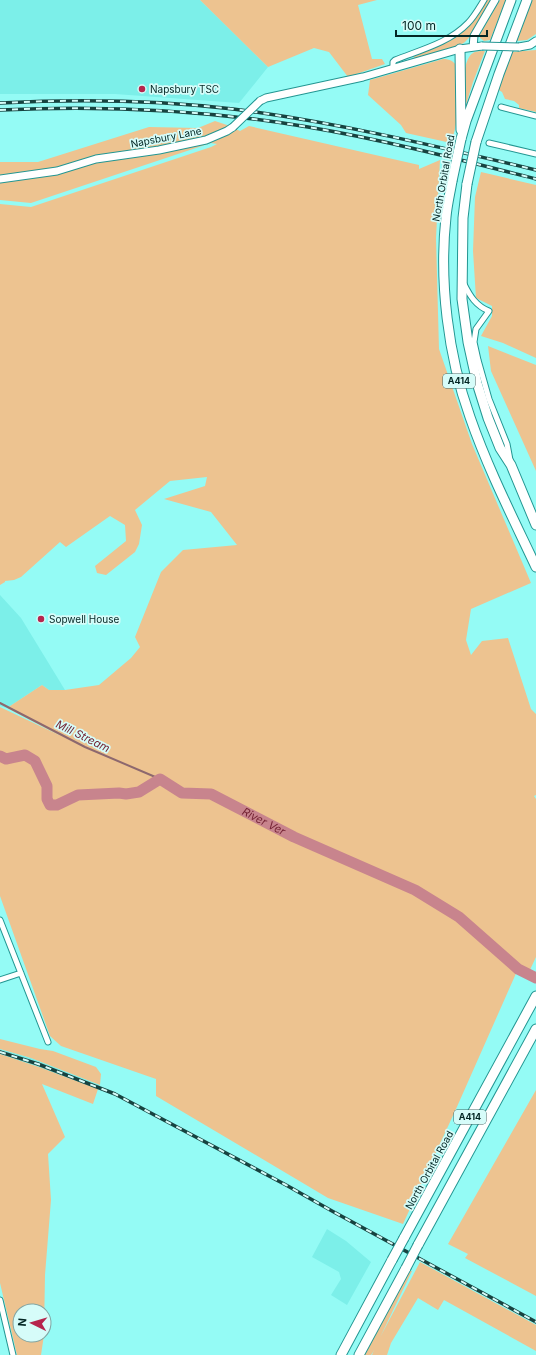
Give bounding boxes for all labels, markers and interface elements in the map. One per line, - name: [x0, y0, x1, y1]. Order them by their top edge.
- scale bar: [396, 12, 487, 38]
- text: 100 m: [402, 18, 436, 33]
- place label: Napsbury TSC: [150, 83, 219, 95]
- marker: Napsbury TSC: [137, 84, 147, 94]
- street label: Napsbury Lane: [130, 124, 203, 150]
- street label: North Orbital Road: [429, 134, 457, 222]
- road number: A414: [443, 374, 475, 388]
- place label: Sopwell House: [49, 613, 119, 625]
- marker: Sopwell House: [36, 614, 46, 624]
- water label: Mill Stream: [54, 717, 113, 755]
- water label: River Ver: [240, 804, 289, 839]
- road number: A414: [454, 1110, 486, 1124]
- street label: North Orbital Road: [402, 1129, 456, 1211]
- north arrow: [12, 1303, 52, 1343]
- text: N: [15, 1317, 29, 1327]

